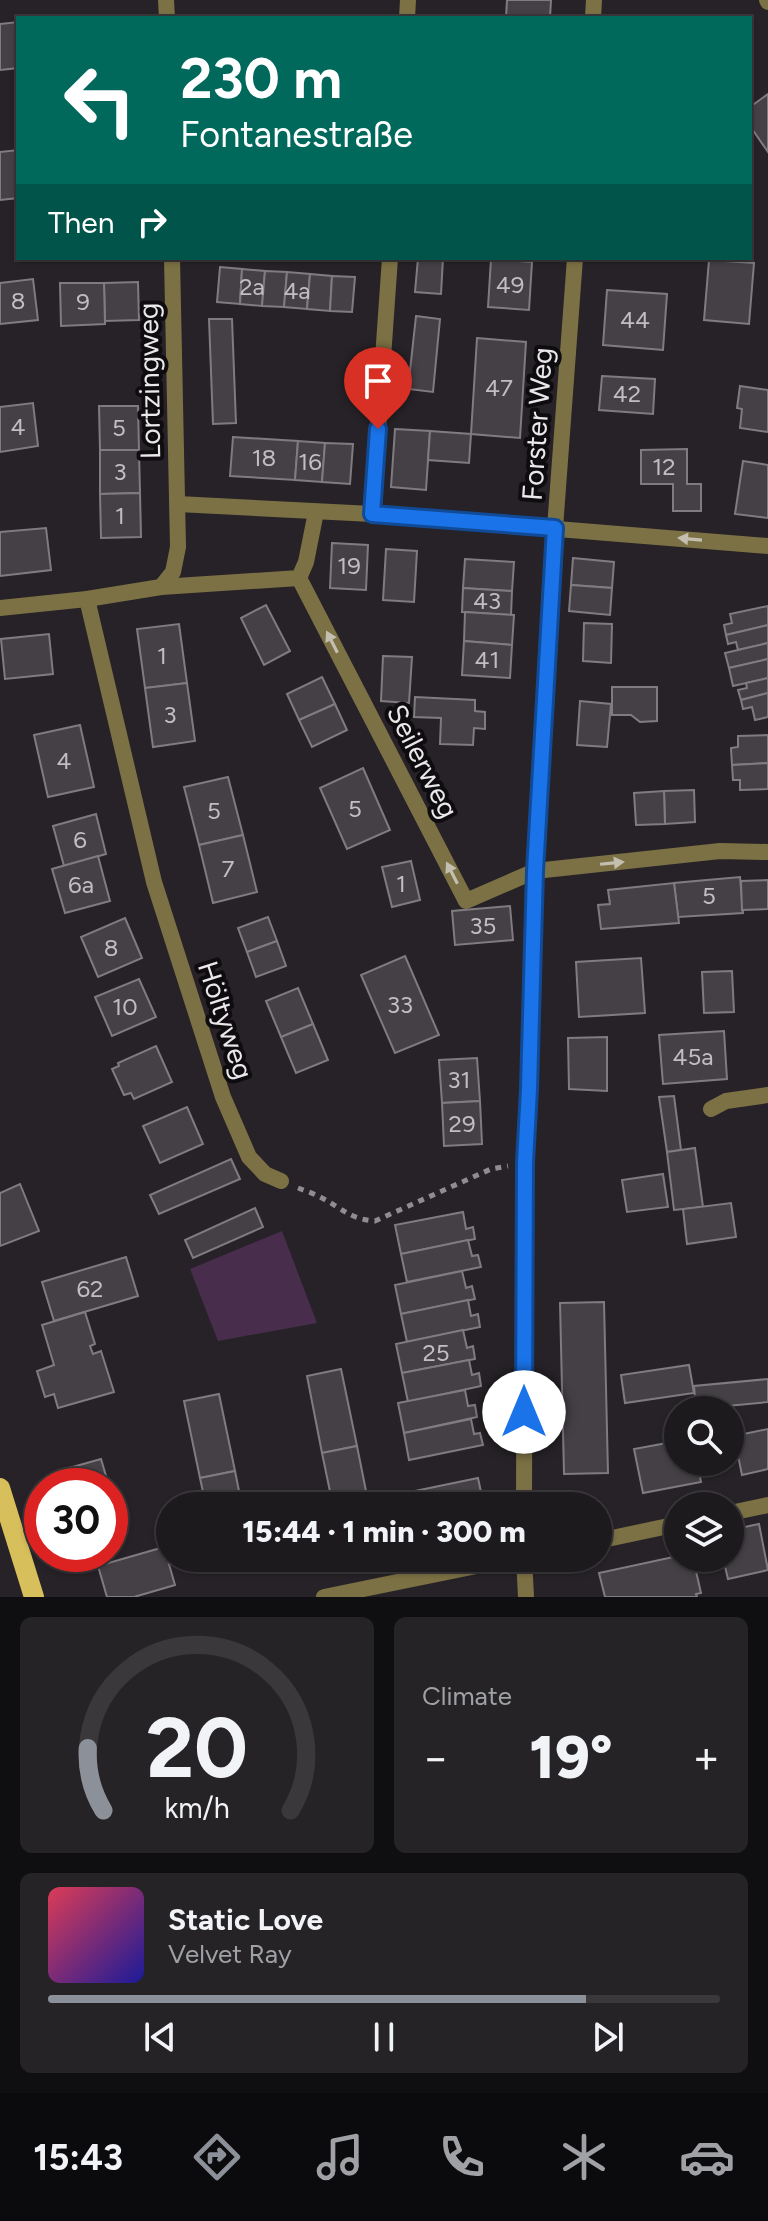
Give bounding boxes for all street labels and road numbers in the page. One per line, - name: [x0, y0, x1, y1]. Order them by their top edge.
- street label: Lortzingweg: [131, 302, 167, 460]
- street label: Forster Weg: [515, 346, 559, 502]
- street label: Seilerweg: [380, 698, 466, 824]
- street label: Höltyweg: [191, 957, 261, 1083]

